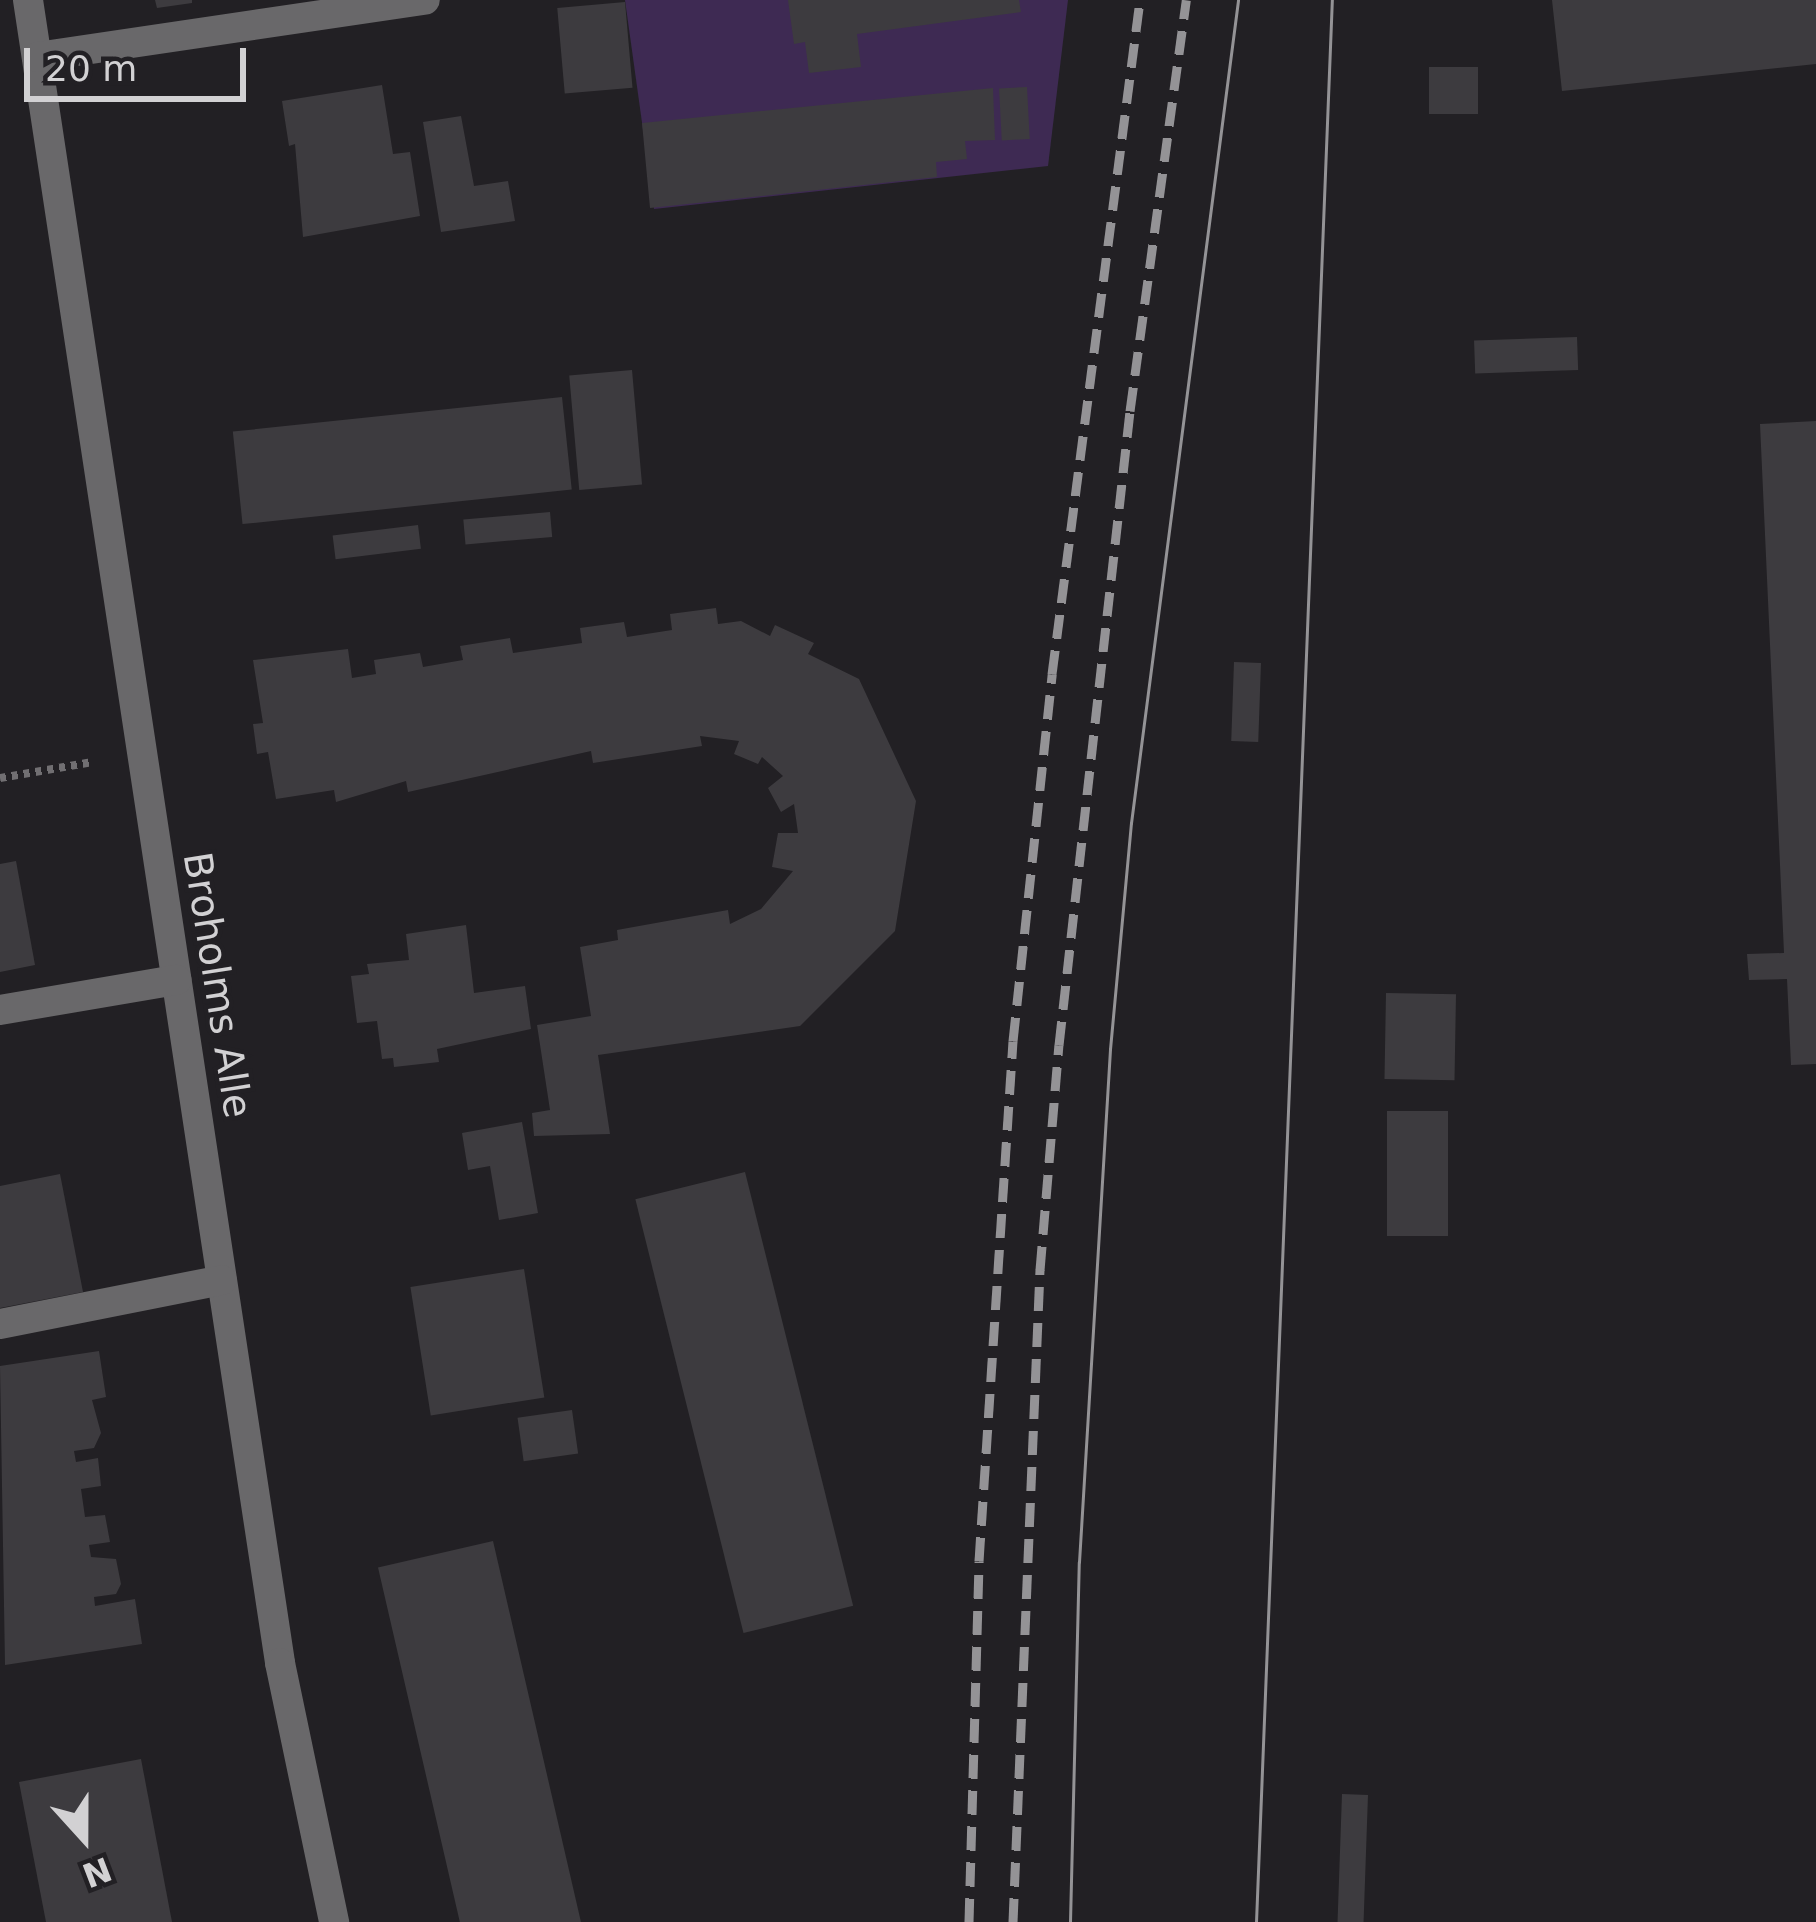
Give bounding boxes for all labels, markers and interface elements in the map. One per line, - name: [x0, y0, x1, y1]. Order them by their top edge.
- scale bar: [30, 24, 252, 98]
- text: 20 m: [45, 48, 137, 89]
- street label: Broholms Alle: [173, 849, 261, 1121]
- north arrow: [24, 1778, 144, 1898]
- text: N: [77, 1849, 117, 1895]

